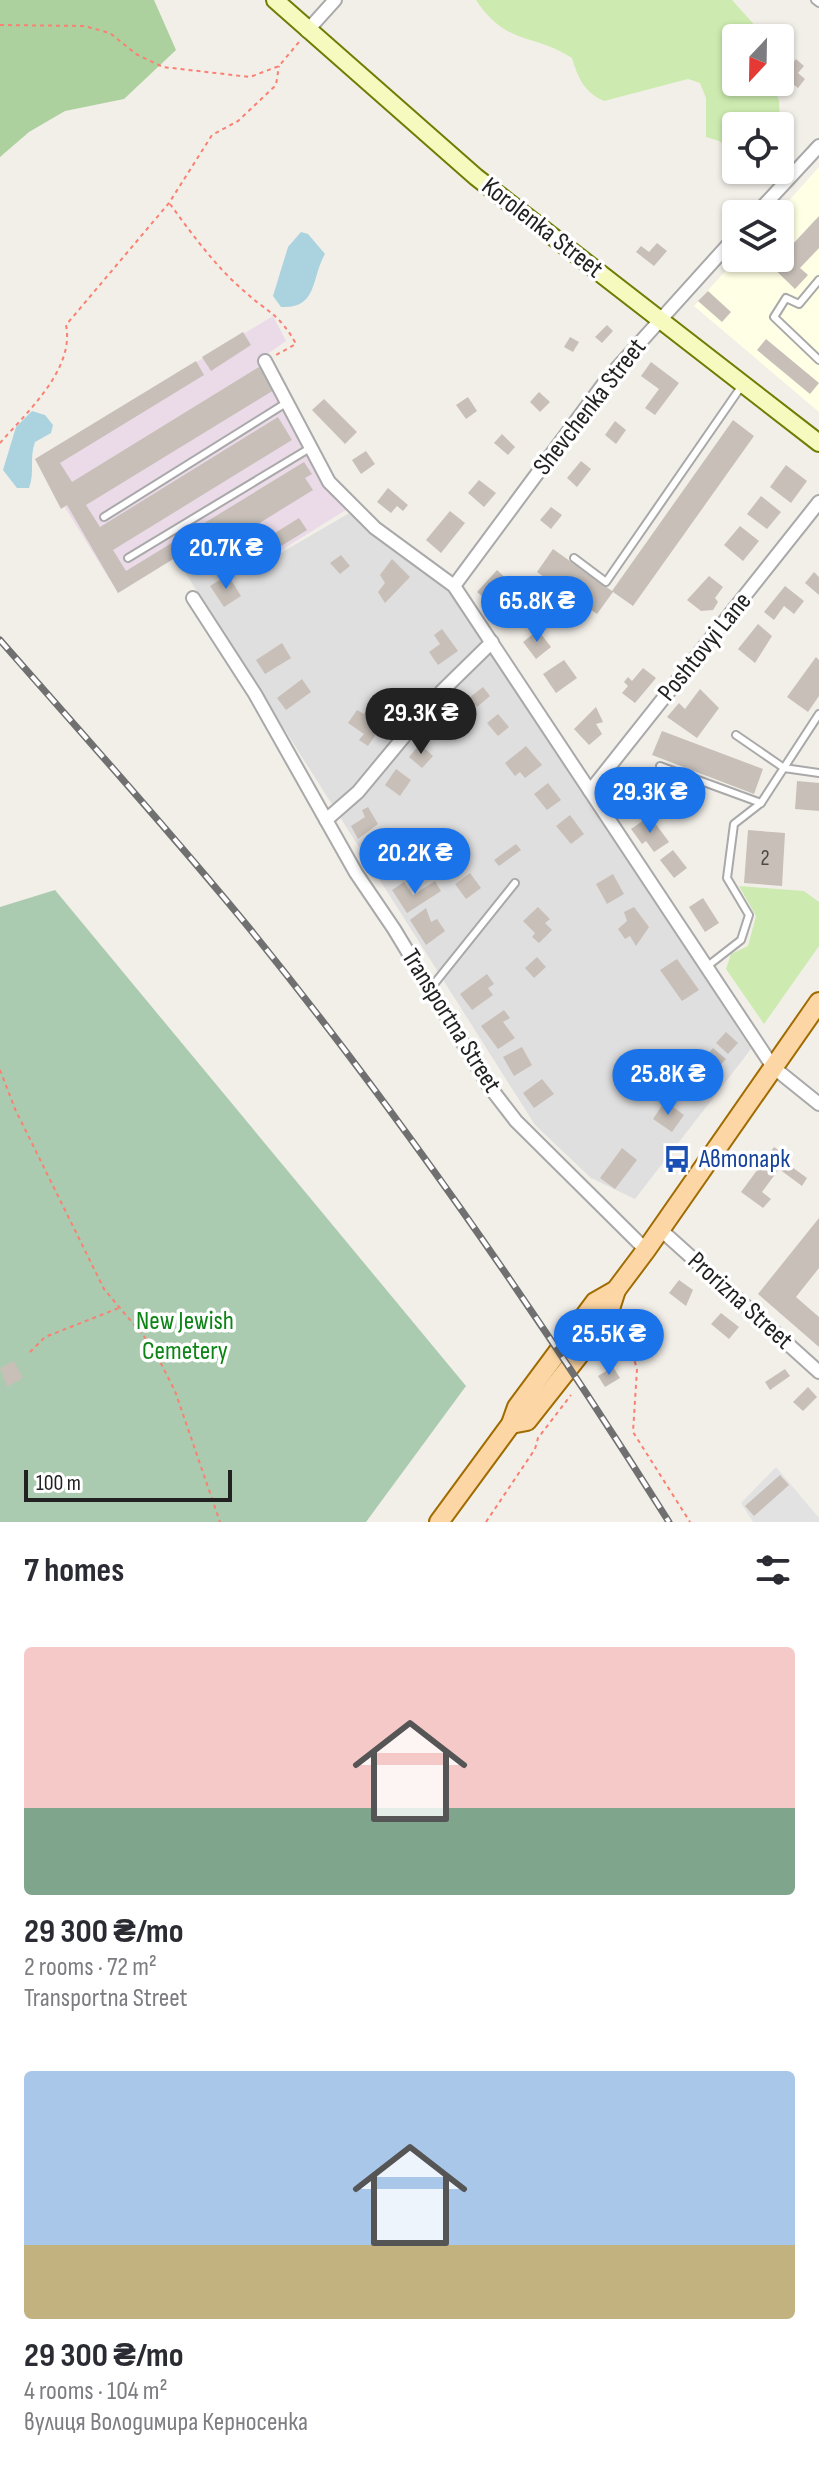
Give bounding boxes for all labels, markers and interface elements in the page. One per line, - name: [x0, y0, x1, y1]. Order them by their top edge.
- north arrow: [722, 24, 794, 96]
- map controls: [722, 24, 794, 272]
- button: locate: [722, 112, 794, 184]
- street label: Korolenka Street: [475, 171, 609, 285]
- button: layers: [722, 200, 794, 272]
- street label: Shevchenka Street: [527, 333, 653, 481]
- pin: 20.7K ₴: [152, 523, 300, 591]
- text: 20.7K ₴: [189, 533, 263, 564]
- pin: 65.8K ₴: [463, 576, 611, 644]
- text: 65.8K ₴: [499, 586, 575, 617]
- street label: Poshtovyi Lane: [652, 586, 758, 708]
- pin: 29.3K ₴: [347, 688, 495, 756]
- text: 29.3K ₴: [383, 698, 459, 729]
- pin: 29.3K ₴: [576, 767, 724, 835]
- text: 29.3K ₴: [612, 777, 688, 808]
- pin: 20.2K ₴: [341, 828, 489, 896]
- text: 20.2K ₴: [377, 838, 453, 869]
- house number: 2: [760, 845, 770, 872]
- street label: Transportna Street: [395, 943, 508, 1099]
- pin: 25.8K ₴: [594, 1049, 742, 1117]
- text: 25.8K ₴: [630, 1059, 706, 1090]
- bus stop icon: Автопарк: [662, 1144, 692, 1174]
- place label: Автопарк: [698, 1144, 790, 1175]
- street label: Prorizna Street: [681, 1246, 799, 1356]
- park label: New Jewish Cemetery: [136, 1306, 234, 1367]
- pin: 25.5K ₴: [535, 1309, 683, 1377]
- text: 25.5K ₴: [572, 1319, 646, 1350]
- scale bar: [24, 1466, 232, 1502]
- text: 100 m: [36, 1470, 81, 1497]
- icon: filters: [751, 1548, 795, 1592]
- text: 7 homes: [24, 1550, 124, 1591]
- icon: home: [338, 1699, 482, 1843]
- text: 29 300 ₴/mo: [24, 1911, 183, 1952]
- text: 2 rooms · 72 m²: [24, 1952, 157, 1983]
- text: Transportna Street: [24, 1983, 188, 2014]
- icon: home: [338, 2123, 482, 2267]
- text: 29 300 ₴/mo: [24, 2335, 183, 2376]
- text: 4 rooms · 104 m²: [24, 2376, 168, 2407]
- text: вулиця Володимира Керносенка: [24, 2407, 308, 2438]

